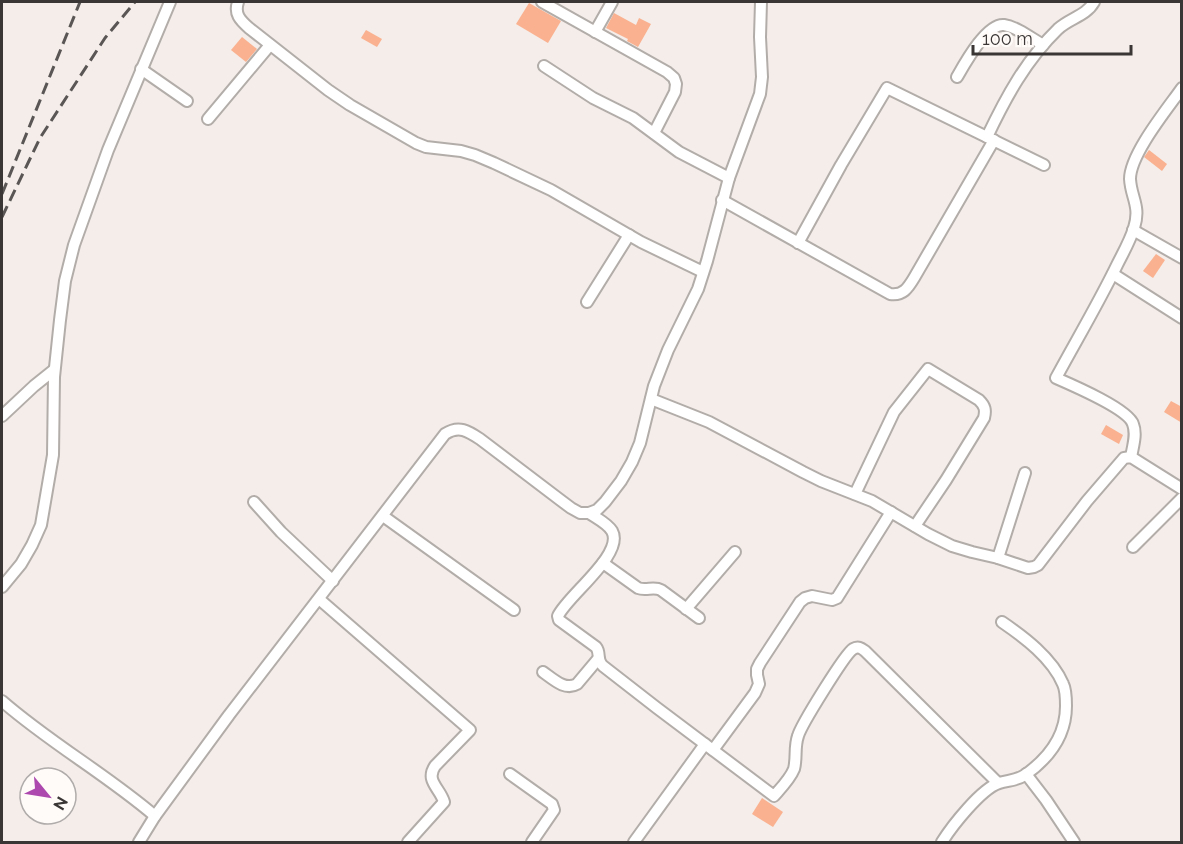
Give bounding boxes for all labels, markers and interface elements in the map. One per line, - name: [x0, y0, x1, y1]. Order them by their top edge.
- scale bar: [973, 18, 1130, 56]
- text: 100 m: [982, 28, 1033, 49]
- north arrow: [18, 766, 78, 826]
- text: N: [49, 793, 72, 813]

